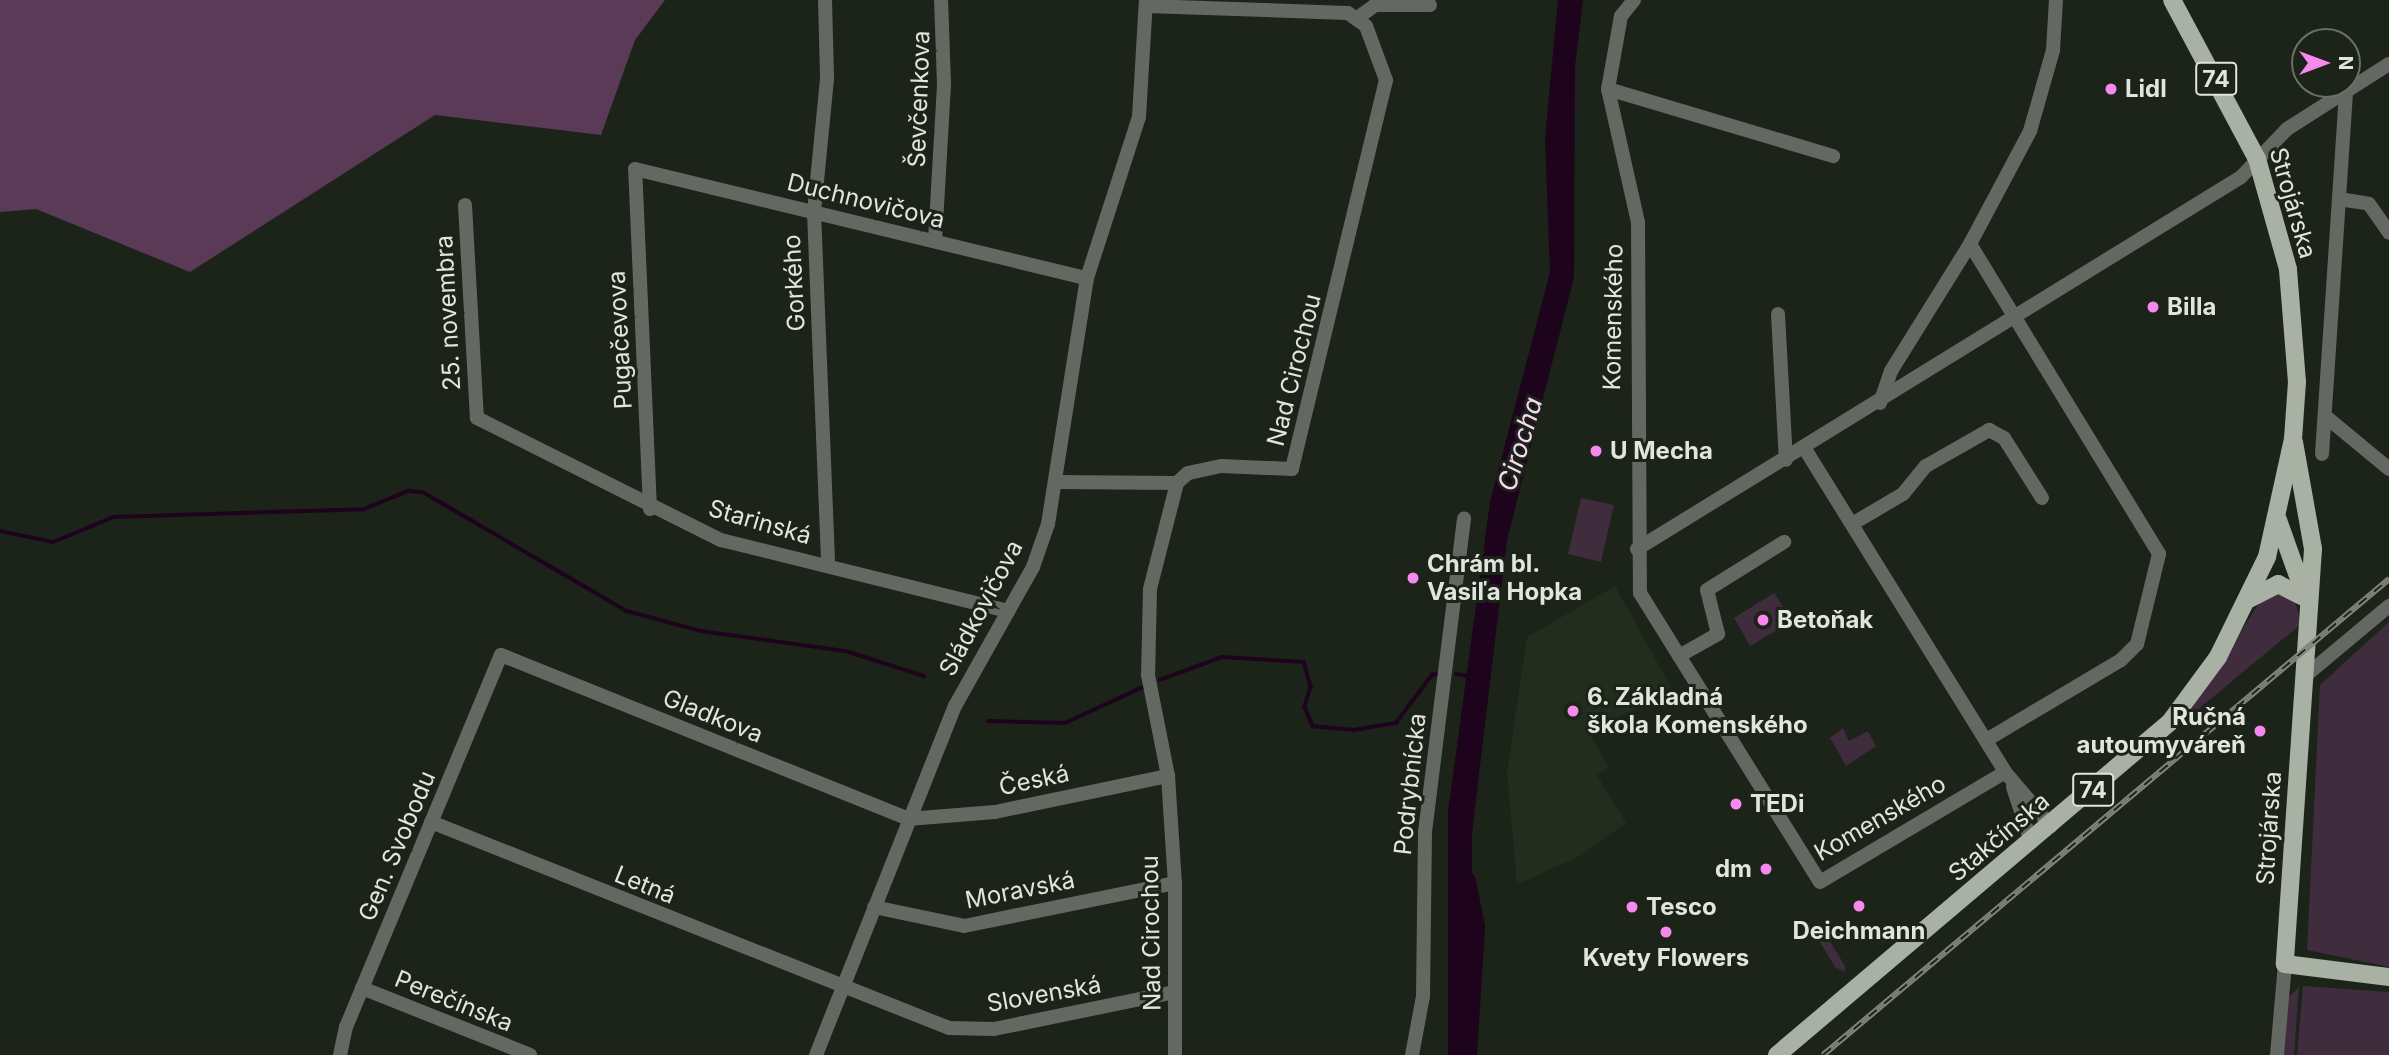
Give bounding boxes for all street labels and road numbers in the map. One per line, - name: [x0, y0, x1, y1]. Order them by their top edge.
- street label: Ševčenkova: [902, 30, 936, 168]
- road number: 74: [2195, 60, 2237, 99]
- street label: Strojárska: [2263, 144, 2323, 262]
- street label: Duchnovičova: [784, 168, 948, 234]
- street label: Gorkého: [777, 234, 811, 332]
- street label: 25. novembra: [430, 235, 466, 391]
- street label: Komenského: [1597, 243, 1629, 391]
- street label: Pugačevova: [602, 270, 638, 410]
- street label: Nad Cirochou: [1261, 291, 1327, 449]
- street label: Starinská: [705, 494, 815, 550]
- street label: Sládkovičova: [933, 535, 1029, 681]
- street label: Gladkova: [659, 683, 767, 749]
- street label: Podrybnícka: [1388, 712, 1432, 856]
- street label: Česká: [996, 759, 1072, 801]
- street label: Gen. Svobodu: [352, 766, 442, 926]
- street label: Komenského: [1809, 769, 1951, 867]
- road number: 74: [2072, 770, 2114, 810]
- street label: Strojárska: [2251, 770, 2287, 886]
- street label: Stakčínska: [1943, 787, 2055, 887]
- street label: Nad Cirochou: [1135, 855, 1167, 1011]
- street label: Letná: [610, 860, 680, 910]
- street label: Moravská: [963, 865, 1077, 915]
- street label: Perečínska: [391, 964, 517, 1038]
- street label: Slovenská: [985, 970, 1103, 1018]

